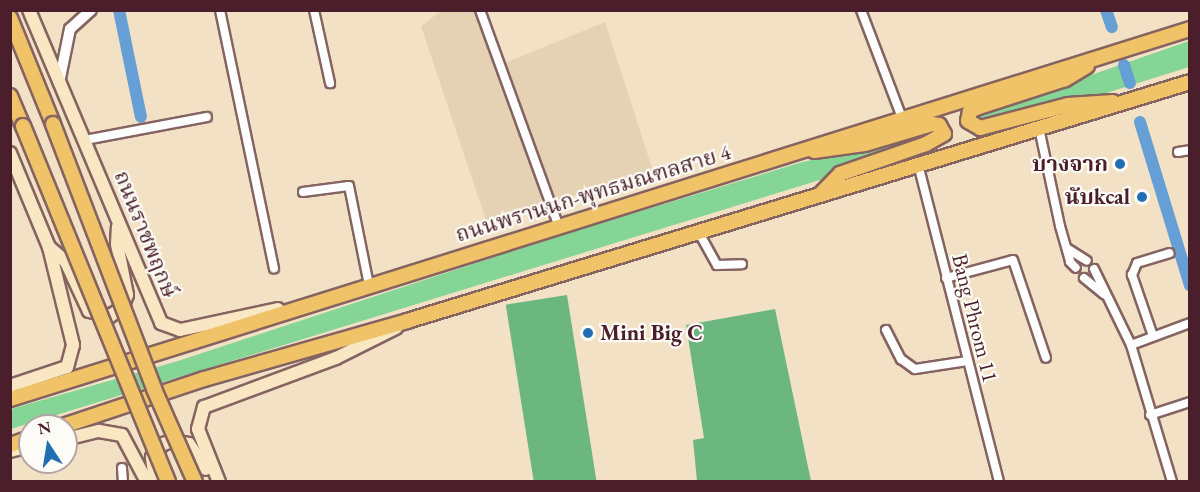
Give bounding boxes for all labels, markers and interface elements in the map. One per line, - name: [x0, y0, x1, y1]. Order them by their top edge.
- street label: ถนนพรานนก-พุทธมณฑลสาย 4: [452, 138, 734, 248]
- place label: บางจาก: [1032, 151, 1108, 177]
- marker: บางจาก: [1113, 157, 1127, 171]
- street label: ถนนราชพฤกษ์: [108, 167, 184, 301]
- place label: นับkcal: [1065, 184, 1130, 210]
- marker: นับkcal: [1135, 190, 1149, 204]
- street label: Bang Phrom 11: [946, 251, 1004, 385]
- place label: Mini Big C: [600, 320, 703, 346]
- marker: Mini Big C: [581, 326, 595, 340]
- north arrow: [18, 414, 78, 474]
- text: N: [36, 416, 53, 439]

